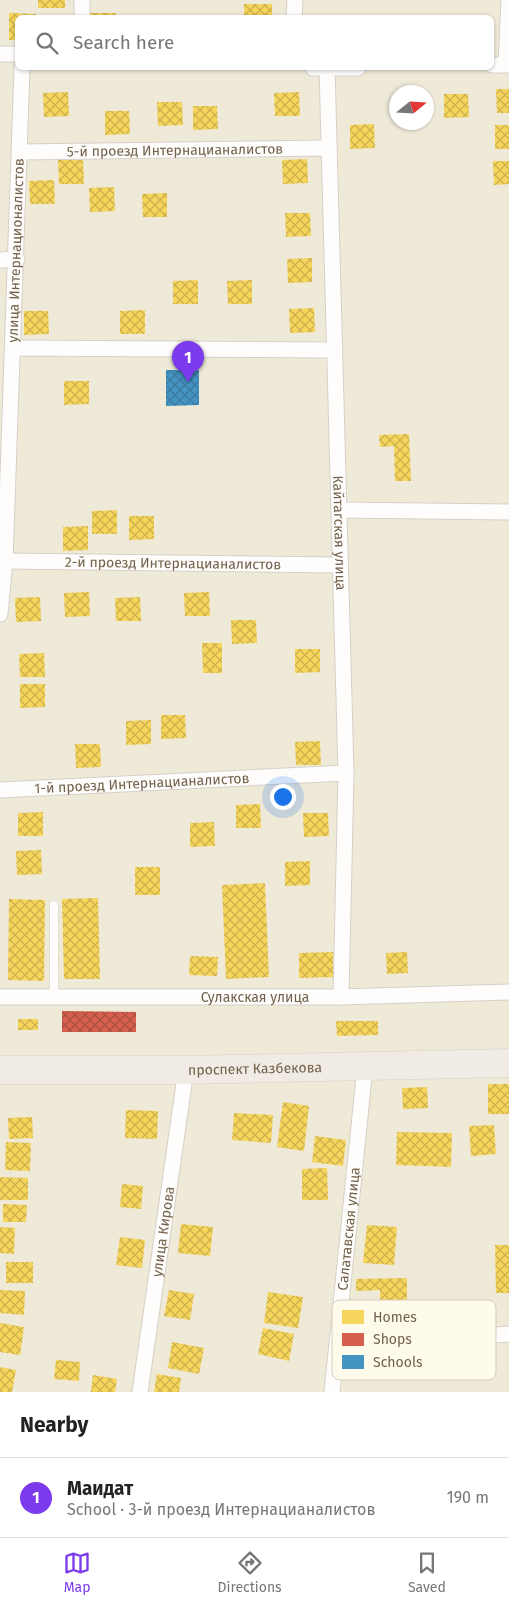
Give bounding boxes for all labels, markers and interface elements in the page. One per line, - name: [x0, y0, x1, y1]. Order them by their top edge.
- search box: [15, 15, 494, 70]
- icon: search: [33, 29, 61, 57]
- text: Search here: [73, 31, 174, 54]
- north arrow: [389, 85, 434, 130]
- street label: 5-й проезд Интернацианалистов: [67, 140, 283, 160]
- street label: улица Интернационалистов: [4, 158, 27, 343]
- pin: 1: [172, 341, 204, 382]
- street label: Кайтагская улица: [329, 475, 350, 591]
- street label: 2-й проезд Интернацианалистов: [65, 553, 281, 573]
- street label: 1-й проезд Интернацианалистов: [34, 769, 250, 797]
- your location: [270, 784, 296, 810]
- street label: Сулакская улица: [201, 989, 309, 1006]
- street label: проспект Казбекова: [188, 1059, 322, 1078]
- street label: Салатавская улица: [334, 1166, 363, 1291]
- street label: улица Кирова: [148, 1185, 178, 1278]
- legend: [332, 1300, 496, 1380]
- text: Homes: [373, 1309, 417, 1326]
- text: Shops: [373, 1331, 412, 1348]
- text: Schools: [373, 1354, 423, 1371]
- text: Nearby: [20, 1412, 88, 1438]
- text: Маидат: [67, 1477, 133, 1500]
- text: 1: [32, 1488, 40, 1507]
- text: 190 m: [447, 1488, 489, 1507]
- text: School · 3-й проезд Интернацианалистов: [67, 1500, 375, 1519]
- tab: Map: [63, 1549, 91, 1596]
- tab: Directions: [217, 1549, 282, 1596]
- tab: Saved: [408, 1549, 446, 1596]

